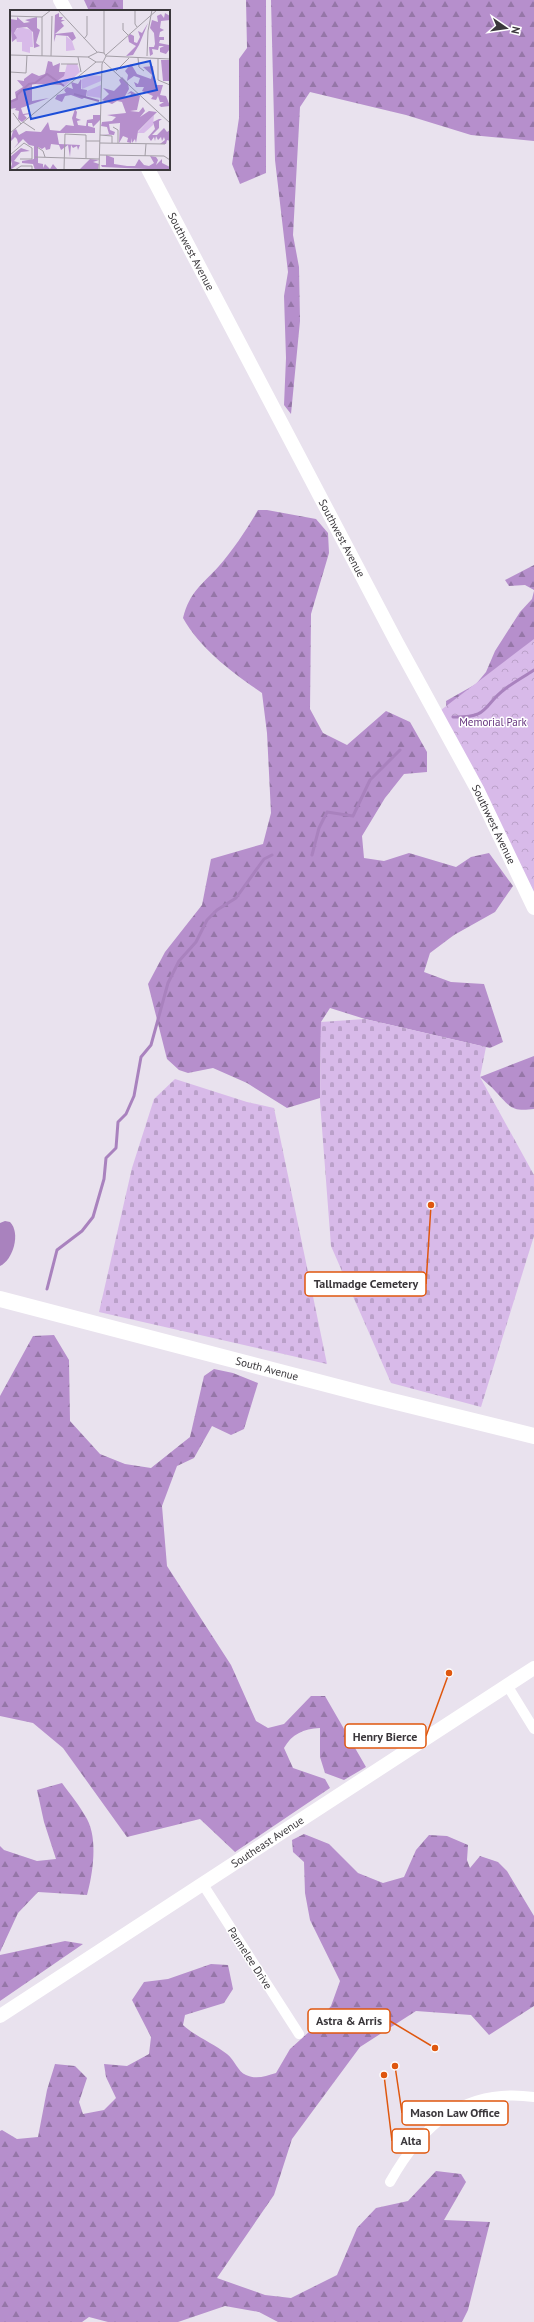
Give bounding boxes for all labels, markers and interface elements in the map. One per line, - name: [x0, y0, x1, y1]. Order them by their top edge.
- north arrow: [486, 8, 526, 48]
- inset map: [10, 10, 170, 170]
- text: N: [508, 25, 523, 35]
- street label: Southwest Avenue: [165, 210, 218, 293]
- street label: Southwest Avenue: [316, 497, 368, 580]
- park label: Memorial Park: [459, 715, 528, 729]
- street label: Southwest Avenue: [469, 782, 519, 867]
- callout: Tallmadge Cemetery: [305, 1272, 426, 1296]
- text: Tallmadge Cemetery: [314, 1276, 418, 1291]
- street label: South Avenue: [234, 1354, 300, 1384]
- callout: Henry Bierce: [345, 1724, 426, 1748]
- text: Henry Bierce: [353, 1729, 417, 1744]
- street label: Southeast Avenue: [228, 1813, 307, 1871]
- street label: Parmelee Drive: [225, 1924, 276, 1992]
- callout: Astra & Arris: [308, 2009, 390, 2033]
- text: Astra & Arris: [316, 2013, 382, 2028]
- callout: Mason Law Office: [402, 2101, 508, 2125]
- text: Mason Law Office: [410, 2105, 500, 2120]
- callout: Alta: [392, 2129, 429, 2153]
- text: Alta: [401, 2133, 422, 2148]

